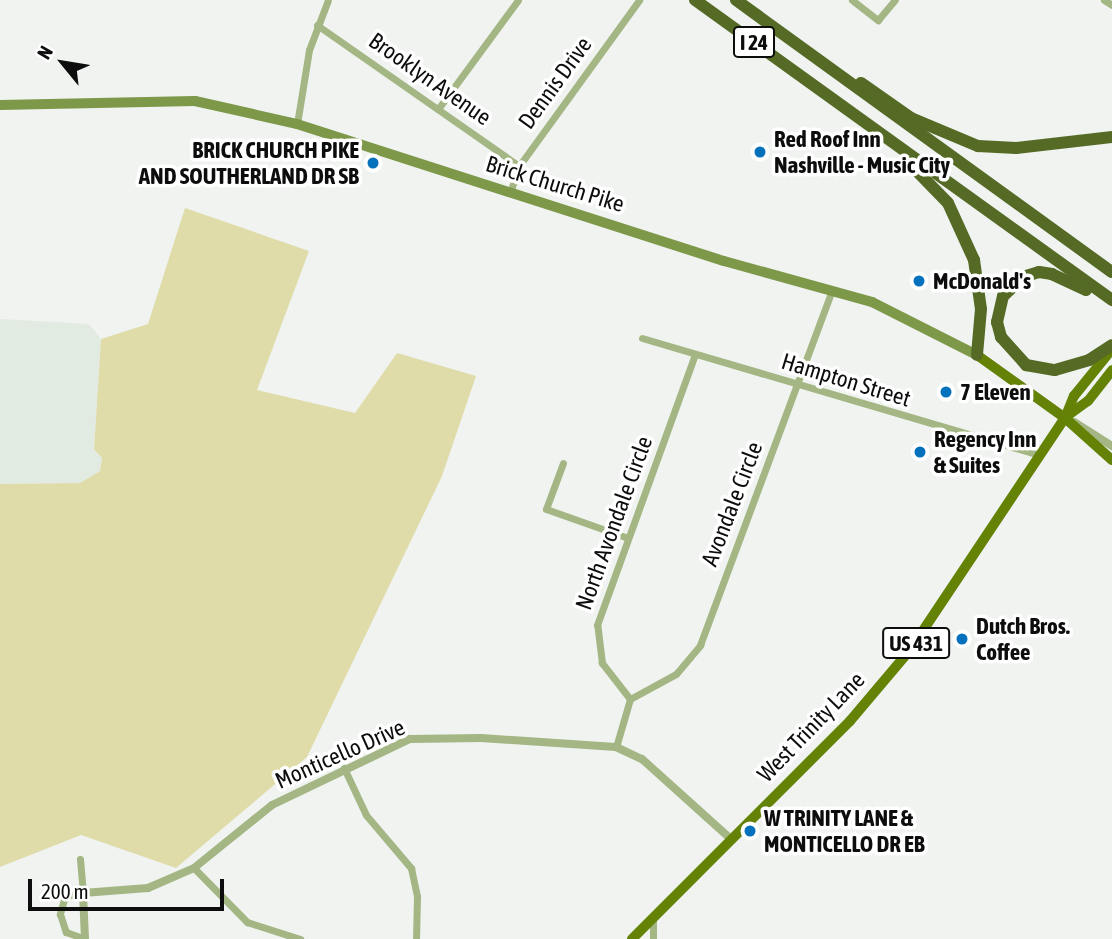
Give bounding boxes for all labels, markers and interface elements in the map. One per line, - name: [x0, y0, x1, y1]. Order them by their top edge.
- road number: I 24: [733, 24, 775, 60]
- street label: Brooklyn Avenue: [364, 27, 496, 131]
- north arrow: [28, 28, 98, 98]
- street label: Dennis Drive: [512, 32, 598, 134]
- text: N: [32, 42, 57, 63]
- place label: Red Roof Inn Nashville - Music City: [774, 125, 950, 179]
- place label: BRICK CHURCH PIKE AND SOUTHERLAND DR SB: [139, 136, 359, 190]
- marker: Red Roof Inn Nashville - Music City: [752, 144, 768, 160]
- street label: Brick Church Pike: [483, 150, 627, 218]
- marker: BRICK CHURCH PIKE AND SOUTHERLAND DR SB: [365, 155, 381, 171]
- place label: McDonald's: [933, 267, 1031, 295]
- marker: McDonald's: [911, 273, 927, 289]
- street label: Hampton Street: [778, 347, 914, 413]
- place label: 7 Eleven: [960, 378, 1031, 406]
- marker: 7 Eleven: [938, 384, 954, 400]
- place label: Regency Inn & Suites: [934, 425, 1036, 479]
- street label: North Avondale Circle: [570, 432, 658, 614]
- street label: Avondale Circle: [696, 438, 768, 570]
- marker: Regency Inn & Suites: [912, 444, 928, 460]
- place label: Dutch Bros. Coffee: [976, 612, 1070, 666]
- road number: US 431: [881, 626, 951, 660]
- marker: Dutch Bros. Coffee: [954, 631, 970, 647]
- street label: West Trinity Lane: [752, 666, 870, 788]
- street label: Monticello Drive: [271, 713, 409, 795]
- place label: W TRINITY LANE & MONTICELLO DR EB: [764, 804, 925, 858]
- marker: W TRINITY LANE & MONTICELLO DR EB: [742, 823, 758, 839]
- scale bar: [32, 866, 228, 910]
- text: 200 m: [41, 879, 89, 903]

